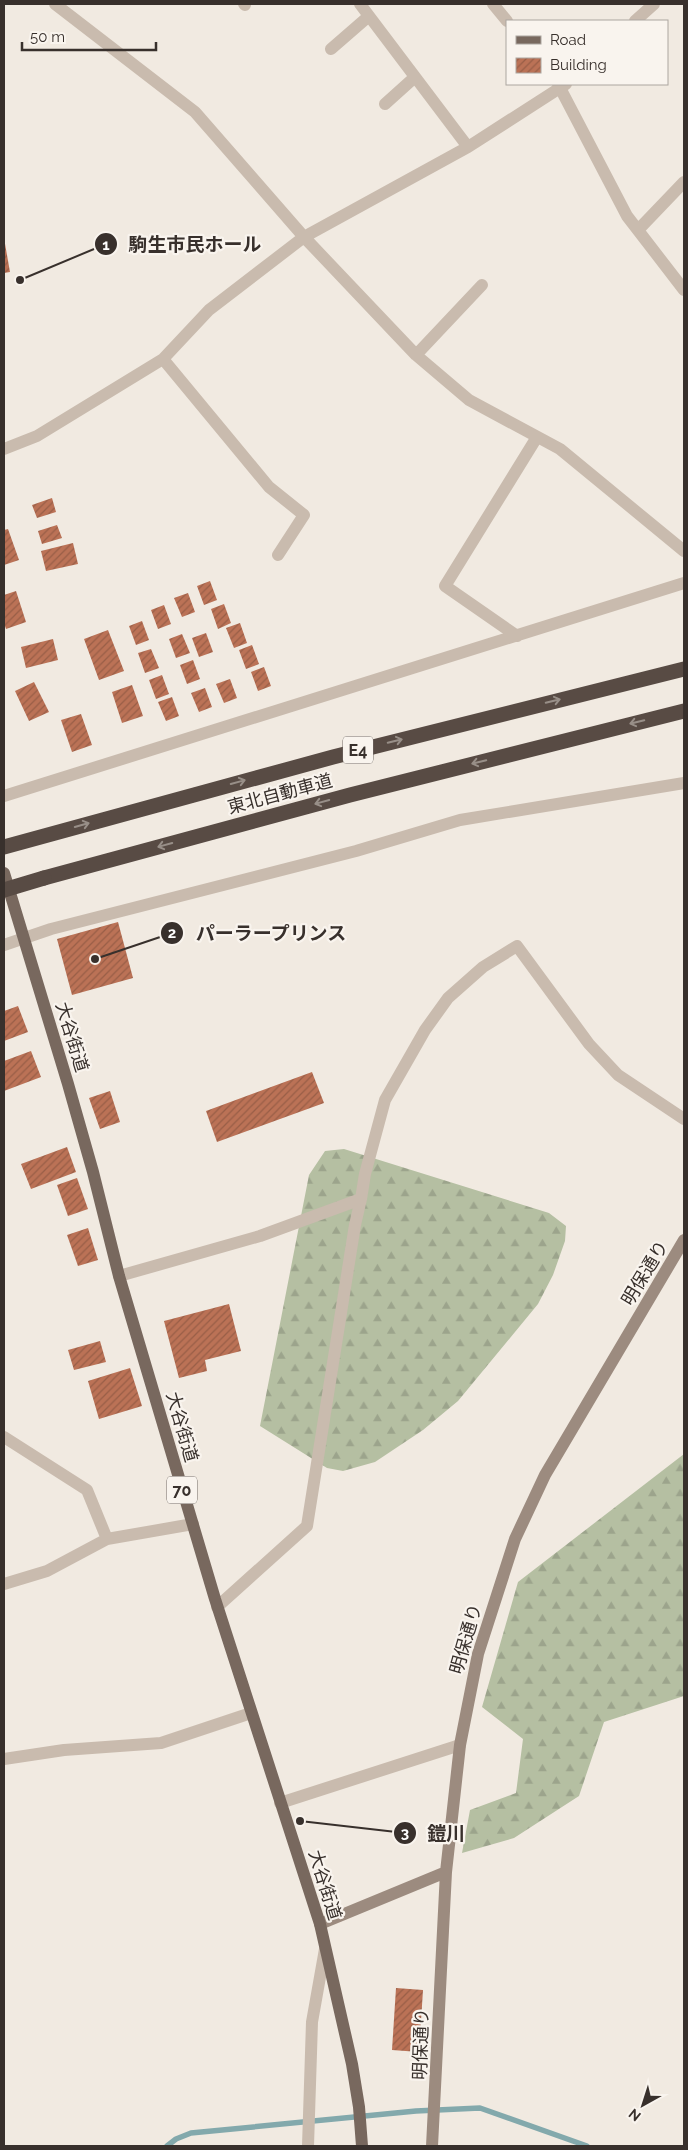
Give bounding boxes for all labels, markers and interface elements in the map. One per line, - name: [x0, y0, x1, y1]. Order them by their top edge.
- scale bar: [22, 20, 156, 52]
- legend: [506, 20, 668, 85]
- text: 50 m: [30, 28, 65, 46]
- text: Road: [550, 31, 586, 49]
- text: Building: [550, 56, 607, 74]
- callout: 駒生市民ホール: [93, 227, 271, 261]
- text: 駒生市民ホール: [128, 233, 262, 255]
- text: 1: [102, 236, 110, 254]
- one-way arrow: [545, 696, 561, 705]
- one-way arrow: [629, 718, 645, 727]
- road number: E4: [343, 736, 373, 764]
- one-way arrow: [387, 736, 403, 745]
- one-way arrow: [472, 758, 488, 767]
- street label: 東北自動車道: [225, 769, 335, 818]
- one-way arrow: [230, 777, 246, 786]
- one-way arrow: [314, 798, 330, 807]
- one-way arrow: [73, 820, 89, 830]
- one-way arrow: [157, 841, 173, 850]
- callout: パーラープリンス: [160, 916, 357, 950]
- text: パーラープリンス: [196, 922, 346, 944]
- text: 2: [168, 924, 176, 942]
- street label: 大谷街道: [52, 999, 93, 1074]
- street label: 明保通り: [617, 1236, 672, 1309]
- street label: 大谷街道: [162, 1389, 202, 1464]
- road number: 70: [167, 1476, 197, 1504]
- street label: 明保通り: [446, 1601, 486, 1676]
- callout: 鎧川: [392, 1816, 475, 1850]
- text: 鎧川: [427, 1822, 465, 1844]
- text: 3: [401, 1824, 409, 1842]
- street label: 大谷街道: [305, 1847, 346, 1922]
- street label: 明保通り: [409, 2008, 432, 2080]
- north arrow: [618, 2080, 668, 2130]
- text: N: [626, 2106, 644, 2125]

